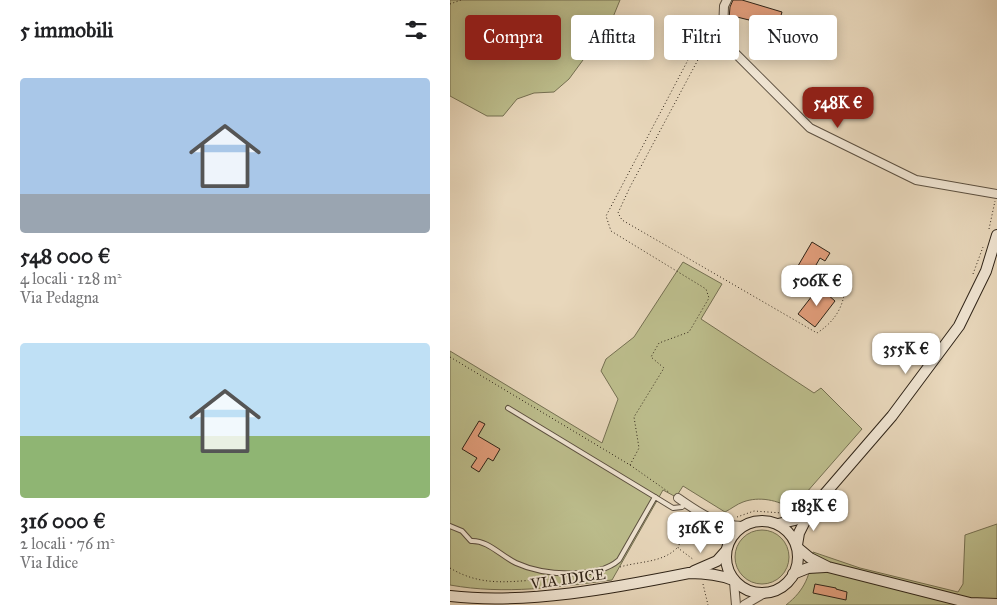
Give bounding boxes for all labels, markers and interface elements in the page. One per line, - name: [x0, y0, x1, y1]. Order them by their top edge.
- chip: Compra: [465, 15, 561, 60]
- chip: Affitta: [571, 15, 654, 60]
- chip: Filtri: [664, 15, 739, 60]
- chip: Nuovo: [749, 15, 837, 60]
- icon: filters: [402, 16, 430, 44]
- text: 5 immobili: [20, 17, 113, 43]
- pin: 548K €: [797, 86, 879, 129]
- text: 548K €: [814, 93, 862, 112]
- icon: home: [180, 111, 270, 201]
- text: 548 000 €: [20, 243, 111, 269]
- pin: 506K €: [776, 264, 858, 307]
- text: 4 locali · 128 m²: [20, 269, 122, 288]
- text: 506K €: [792, 271, 842, 290]
- text: Via Pedagna: [20, 288, 99, 307]
- pin: 355K €: [865, 332, 947, 375]
- text: 355K €: [883, 339, 929, 358]
- icon: home: [180, 376, 270, 466]
- pin: 183K €: [773, 490, 855, 532]
- text: 183K €: [791, 496, 837, 515]
- text: 316 000 €: [20, 508, 106, 534]
- pin: 316K €: [660, 512, 742, 554]
- text: 316K €: [678, 518, 724, 537]
- text: 2 locali · 76 m²: [20, 534, 115, 553]
- text: Via Idice: [20, 553, 78, 572]
- street label: VIA IDICE: [528, 565, 607, 593]

